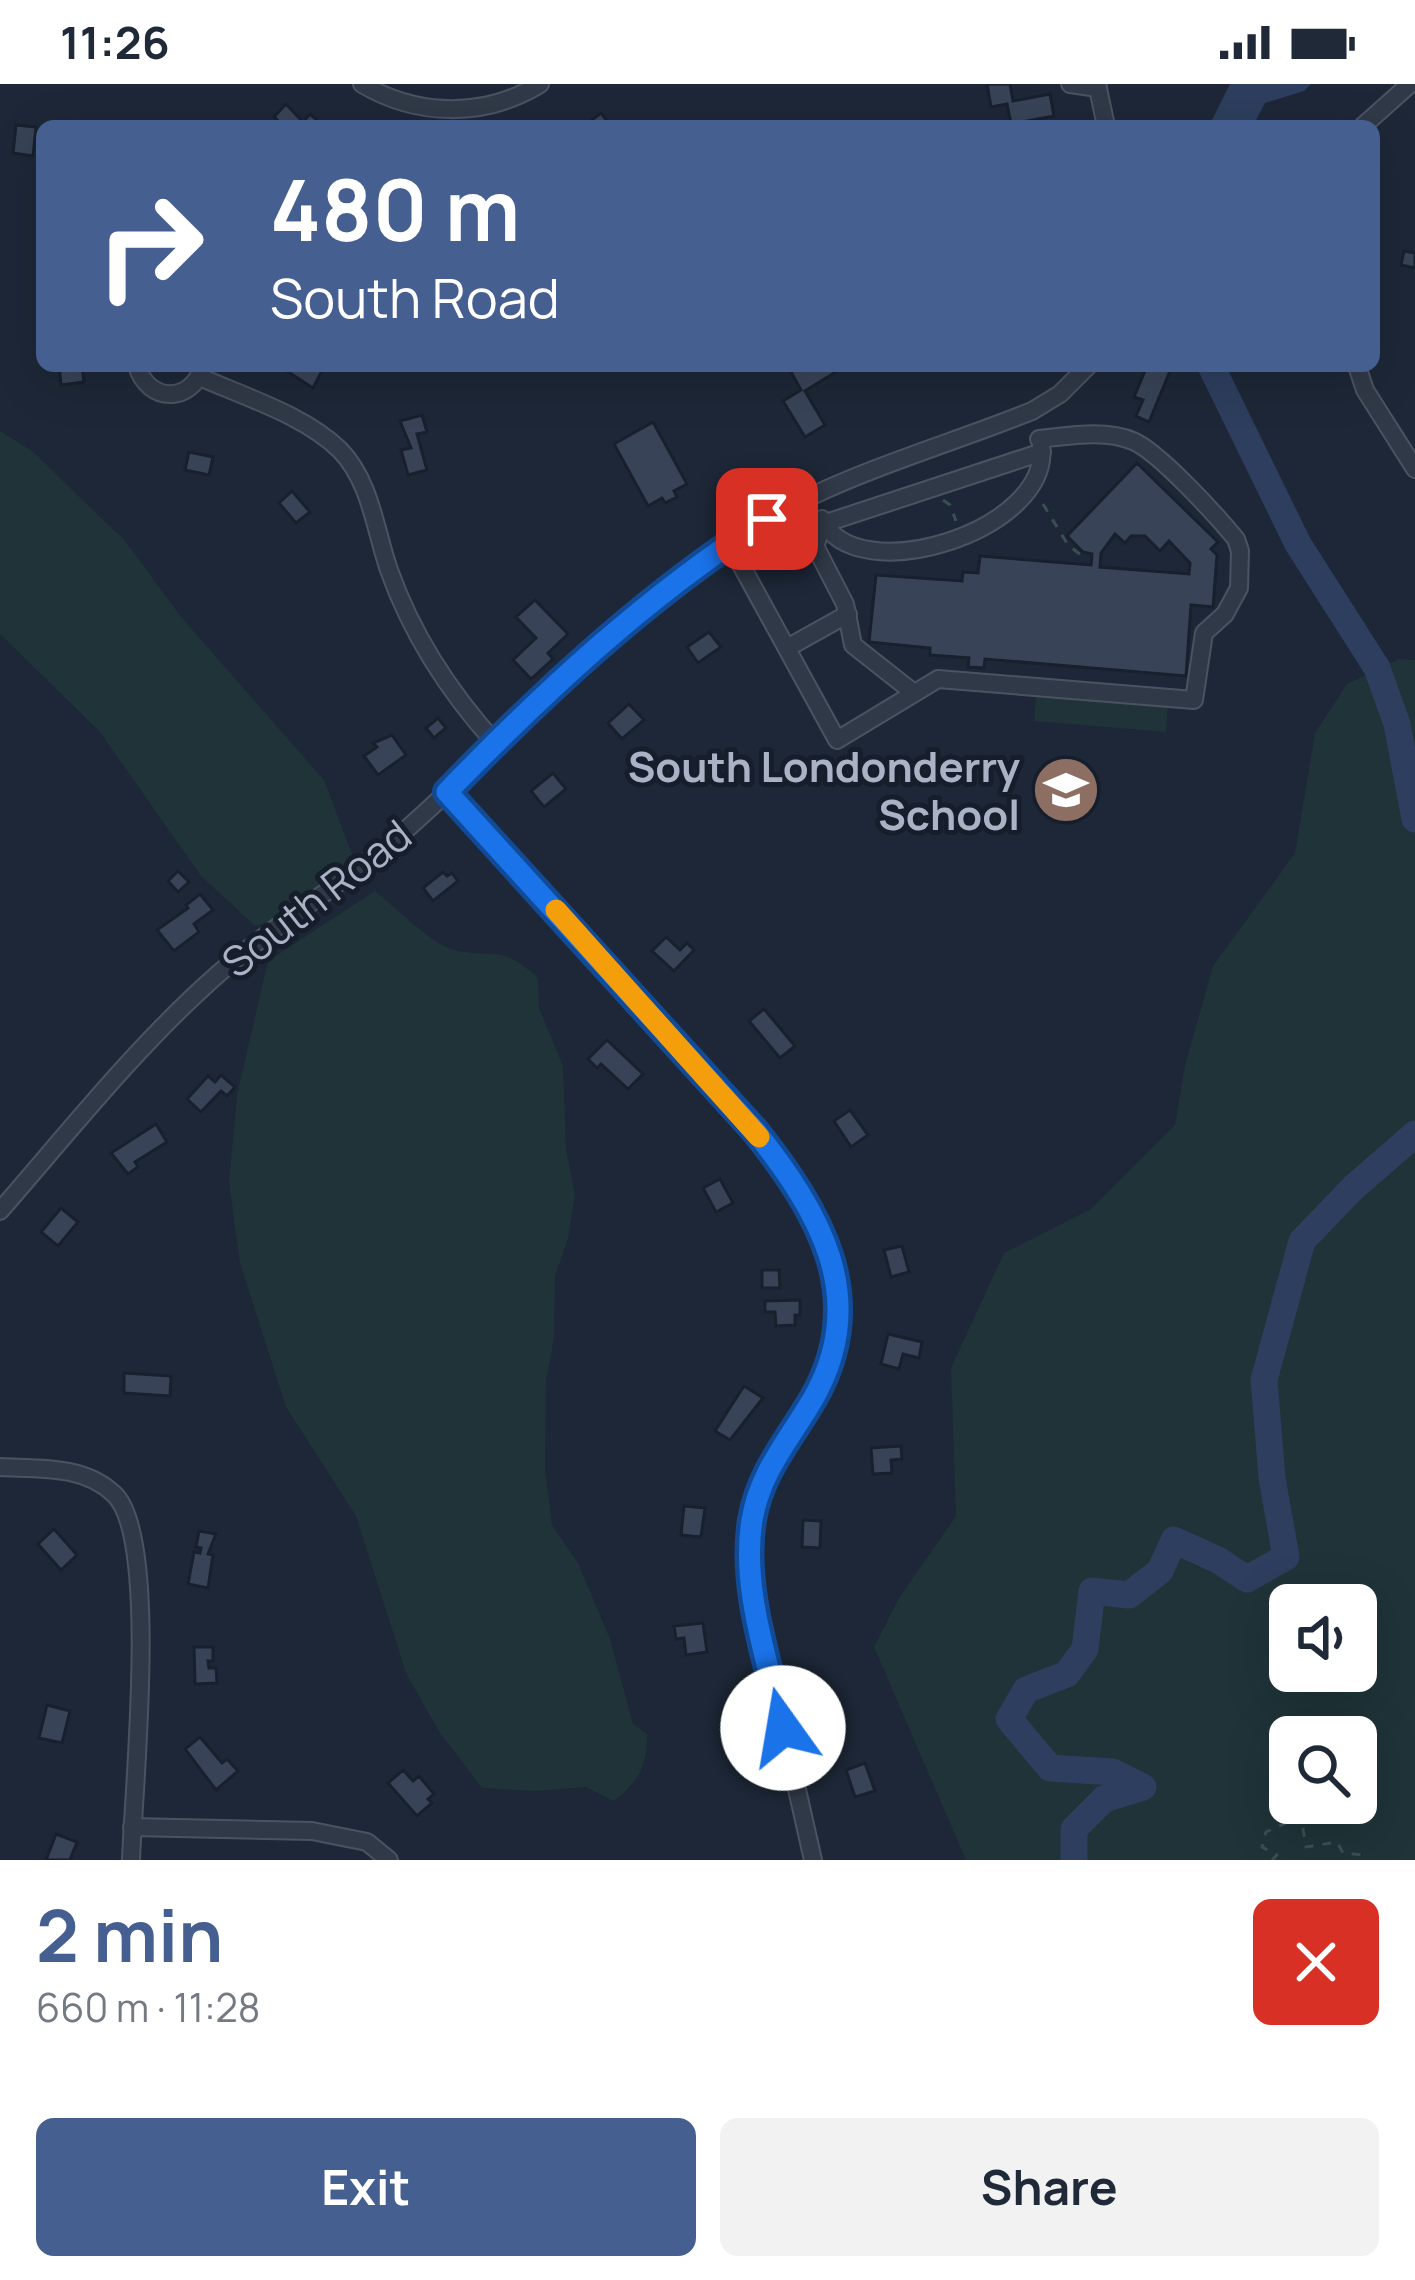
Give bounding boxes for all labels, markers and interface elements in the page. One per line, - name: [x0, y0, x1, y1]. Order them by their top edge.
- text: 11:26: [60, 11, 170, 73]
- text: 480 m: [270, 151, 520, 266]
- icon: right: [72, 168, 228, 324]
- text: South Road: [270, 260, 560, 334]
- pin: [716, 468, 818, 570]
- icon: arrive: [734, 486, 800, 552]
- place label: South Londonderry School: [628, 737, 1020, 843]
- school or university icon: South Londonderry School: [1031, 755, 1101, 825]
- street label: South Road: [209, 806, 423, 990]
- map controls: [1269, 1584, 1377, 1824]
- button: sound: [1269, 1584, 1377, 1692]
- position arrow: [720, 1665, 846, 1791]
- button: search: [1269, 1716, 1377, 1824]
- text: 2 min: [36, 1885, 223, 1984]
- button: close: [1253, 1899, 1379, 2025]
- text: 660 m · 11:28: [36, 1980, 260, 2034]
- button: Exit: [36, 2118, 696, 2256]
- button: Share: [720, 2118, 1379, 2256]

